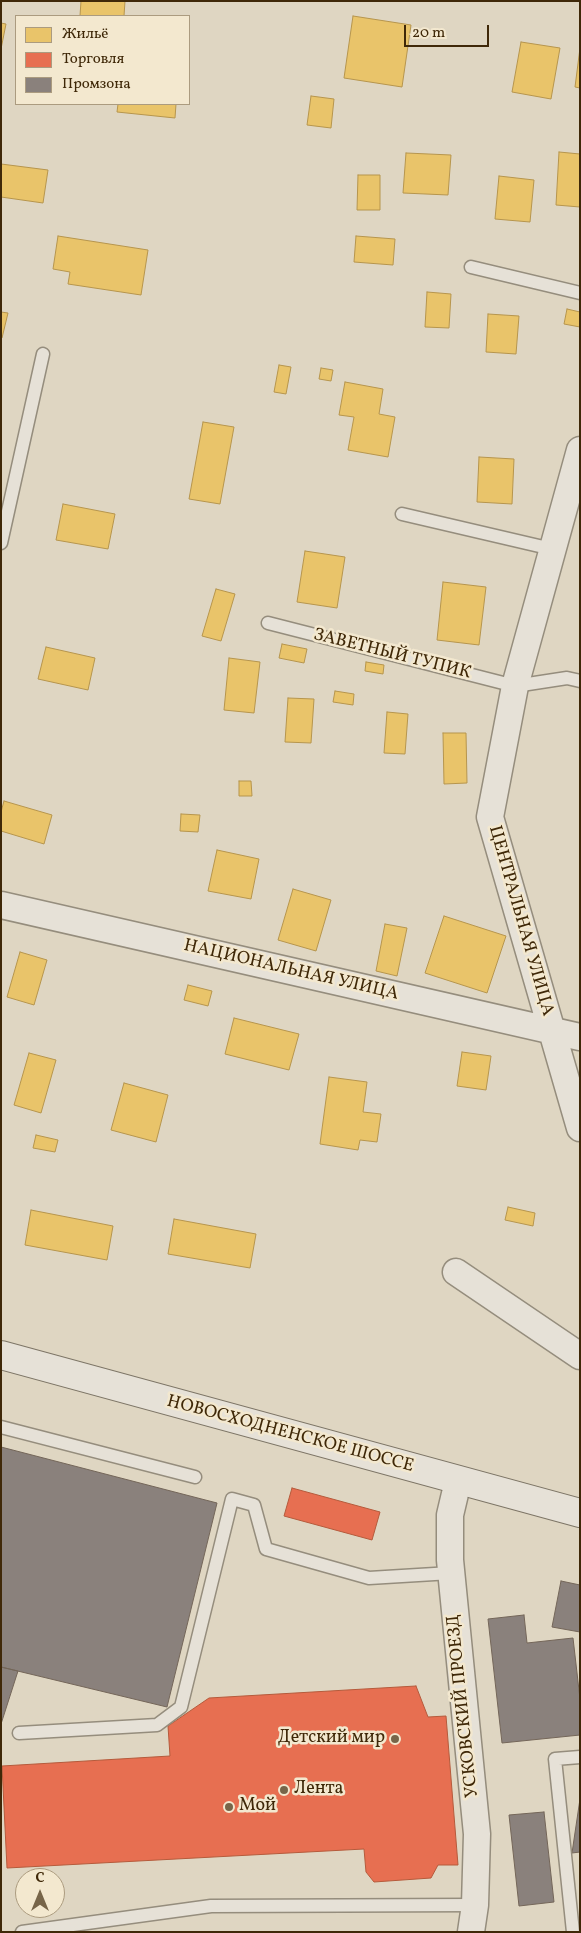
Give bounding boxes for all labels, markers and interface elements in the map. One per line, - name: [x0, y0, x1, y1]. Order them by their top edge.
- legend: [15, 15, 190, 105]
- scale bar: [406, 15, 491, 47]
- text: 20 m: [412, 23, 445, 44]
- text: Жильё: [62, 24, 108, 45]
- text: Торговля: [62, 49, 124, 70]
- text: Промзона: [62, 74, 131, 95]
- street label: ЗАВЕТНЫЙ ТУПИК: [311, 625, 473, 685]
- street label: ЦЕНТРАЛЬНАЯ УЛИЦА: [482, 823, 558, 1019]
- street label: НАЦИОНАЛЬНАЯ УЛИЦА: [181, 936, 401, 1006]
- street label: НОВОСХОДНЕНСКОЕ ШОССЕ: [164, 1392, 416, 1478]
- street label: УСКОВСКИЙ ПРОЕЗД: [444, 1613, 484, 1799]
- place label: Детский мир: [278, 1728, 385, 1750]
- marker: Детский мир: [389, 1733, 401, 1745]
- place label: Лента: [294, 1779, 344, 1801]
- marker: Лента: [278, 1784, 290, 1796]
- place label: Мой: [239, 1796, 276, 1818]
- marker: Мой: [223, 1801, 235, 1813]
- north arrow: [15, 1868, 65, 1918]
- text: С: [35, 1869, 45, 1888]

